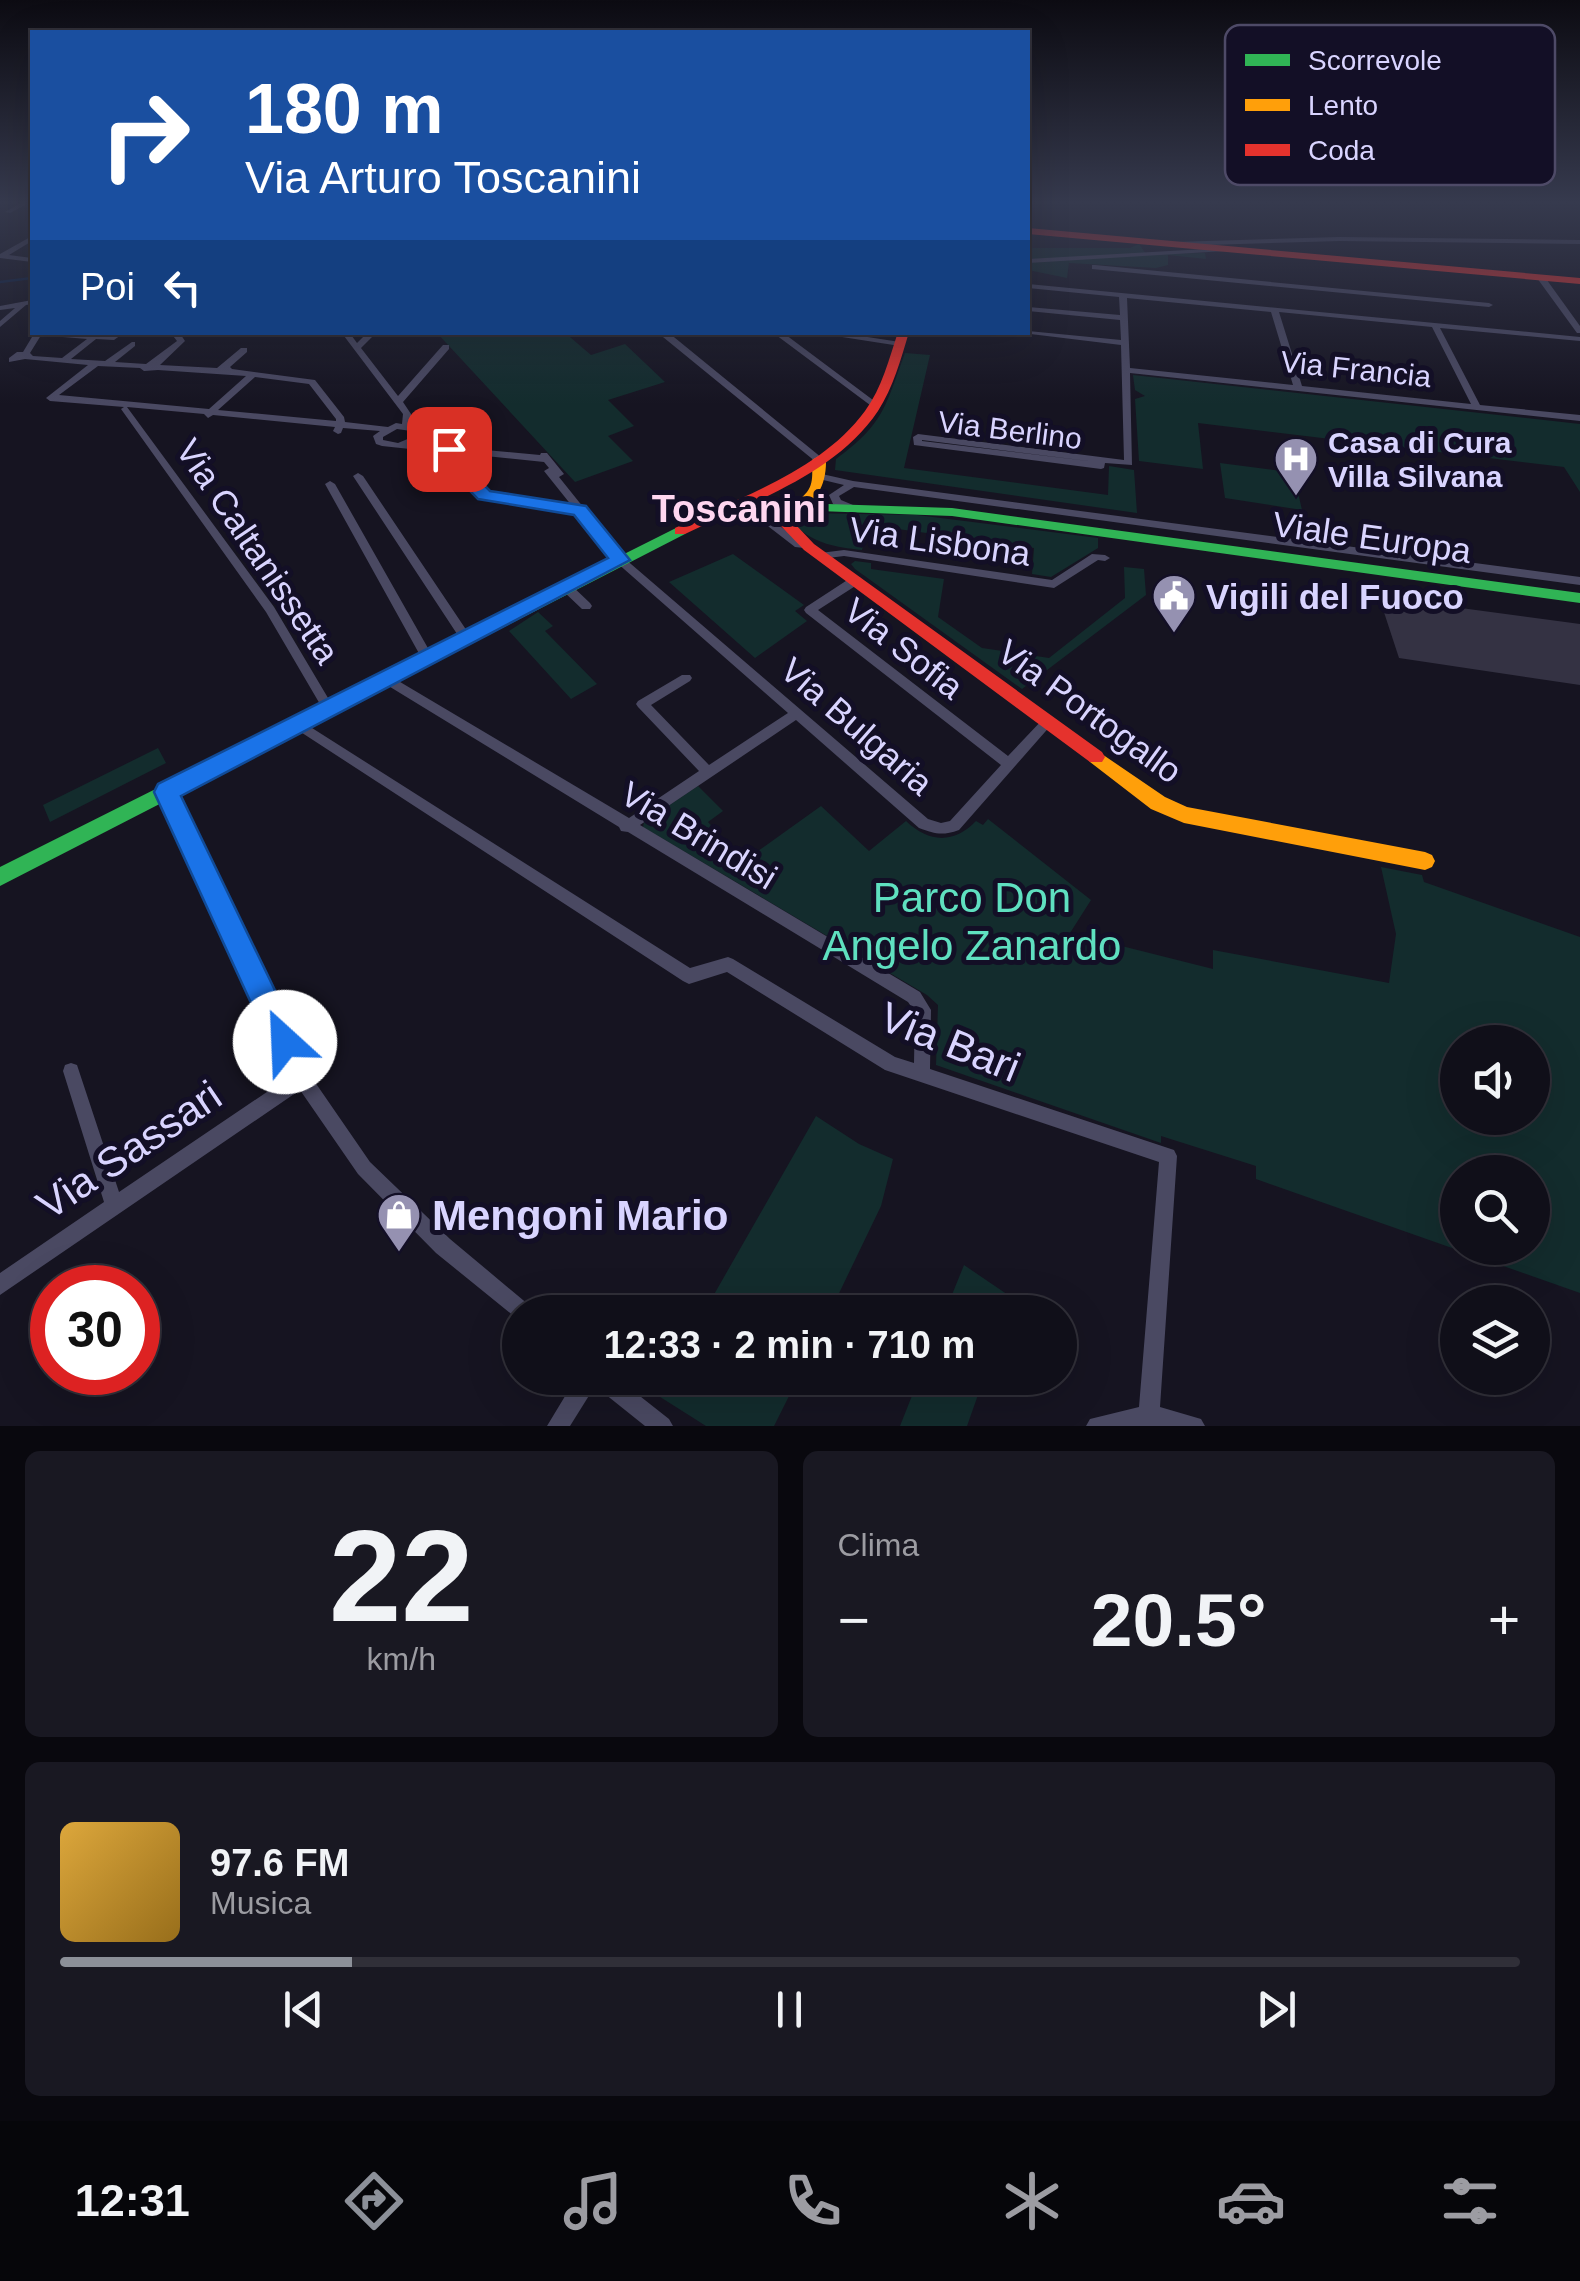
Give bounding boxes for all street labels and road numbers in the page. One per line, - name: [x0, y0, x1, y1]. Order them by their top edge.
- street label: Via Francia: [1279, 345, 1433, 393]
- street label: Via Berlino: [936, 405, 1084, 455]
- street label: Via Caltanissetta: [169, 431, 348, 671]
- street label: Viale Europa: [1270, 504, 1474, 570]
- street label: Via Lisbona: [847, 509, 1033, 573]
- street label: Via Sofia: [837, 590, 971, 707]
- street label: Via Portogallo: [991, 631, 1189, 791]
- street label: Via Bulgaria: [773, 650, 941, 803]
- street label: Via Brindisi: [614, 773, 784, 897]
- street label: Via Bari: [873, 993, 1027, 1091]
- street label: Via Sassari: [28, 1071, 230, 1229]

